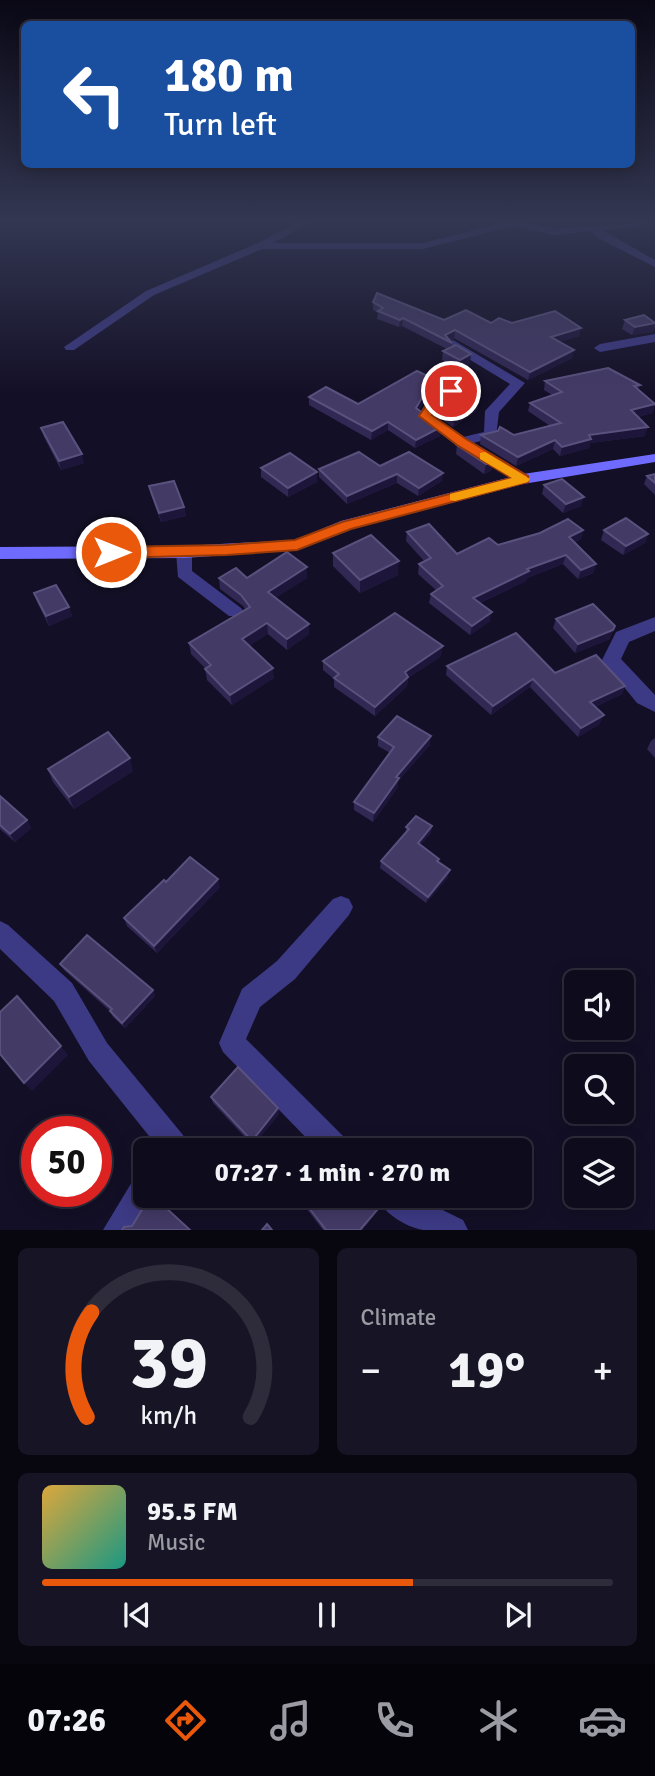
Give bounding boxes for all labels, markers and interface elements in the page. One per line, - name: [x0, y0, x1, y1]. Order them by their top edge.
- text: 180 m: [164, 45, 294, 105]
- icon: left: [49, 49, 140, 140]
- text: Turn left: [164, 105, 277, 144]
- pin: [421, 361, 481, 421]
- icon: arrive: [432, 372, 470, 410]
- position arrow: [74, 515, 148, 589]
- map controls: [564, 970, 634, 1208]
- button: sound: [564, 970, 634, 1040]
- button: search: [564, 1054, 634, 1124]
- speed limit sign: 50: [21, 1116, 112, 1207]
- button: layers: [564, 1138, 634, 1208]
- text: 07:27 · 1 min · 270 m: [215, 1157, 450, 1189]
- text: Climate: [361, 1303, 436, 1332]
- text: 39: [129, 1320, 208, 1409]
- text: 19°: [448, 1338, 525, 1402]
- text: −: [361, 1347, 381, 1394]
- text: +: [592, 1347, 613, 1394]
- text: km/h: [140, 1400, 197, 1431]
- text: 95.5 FM: [147, 1496, 238, 1528]
- text: Music: [147, 1528, 205, 1557]
- icon: previous: [118, 1596, 156, 1634]
- icon: pause: [308, 1596, 346, 1634]
- icon: next: [499, 1596, 537, 1634]
- icon: directions: [161, 1696, 210, 1745]
- icon: music: [266, 1696, 315, 1745]
- icon: phone: [370, 1696, 419, 1745]
- icon: climate: [474, 1696, 523, 1745]
- icon: car: [578, 1696, 627, 1745]
- text: 07:26: [28, 1701, 106, 1740]

